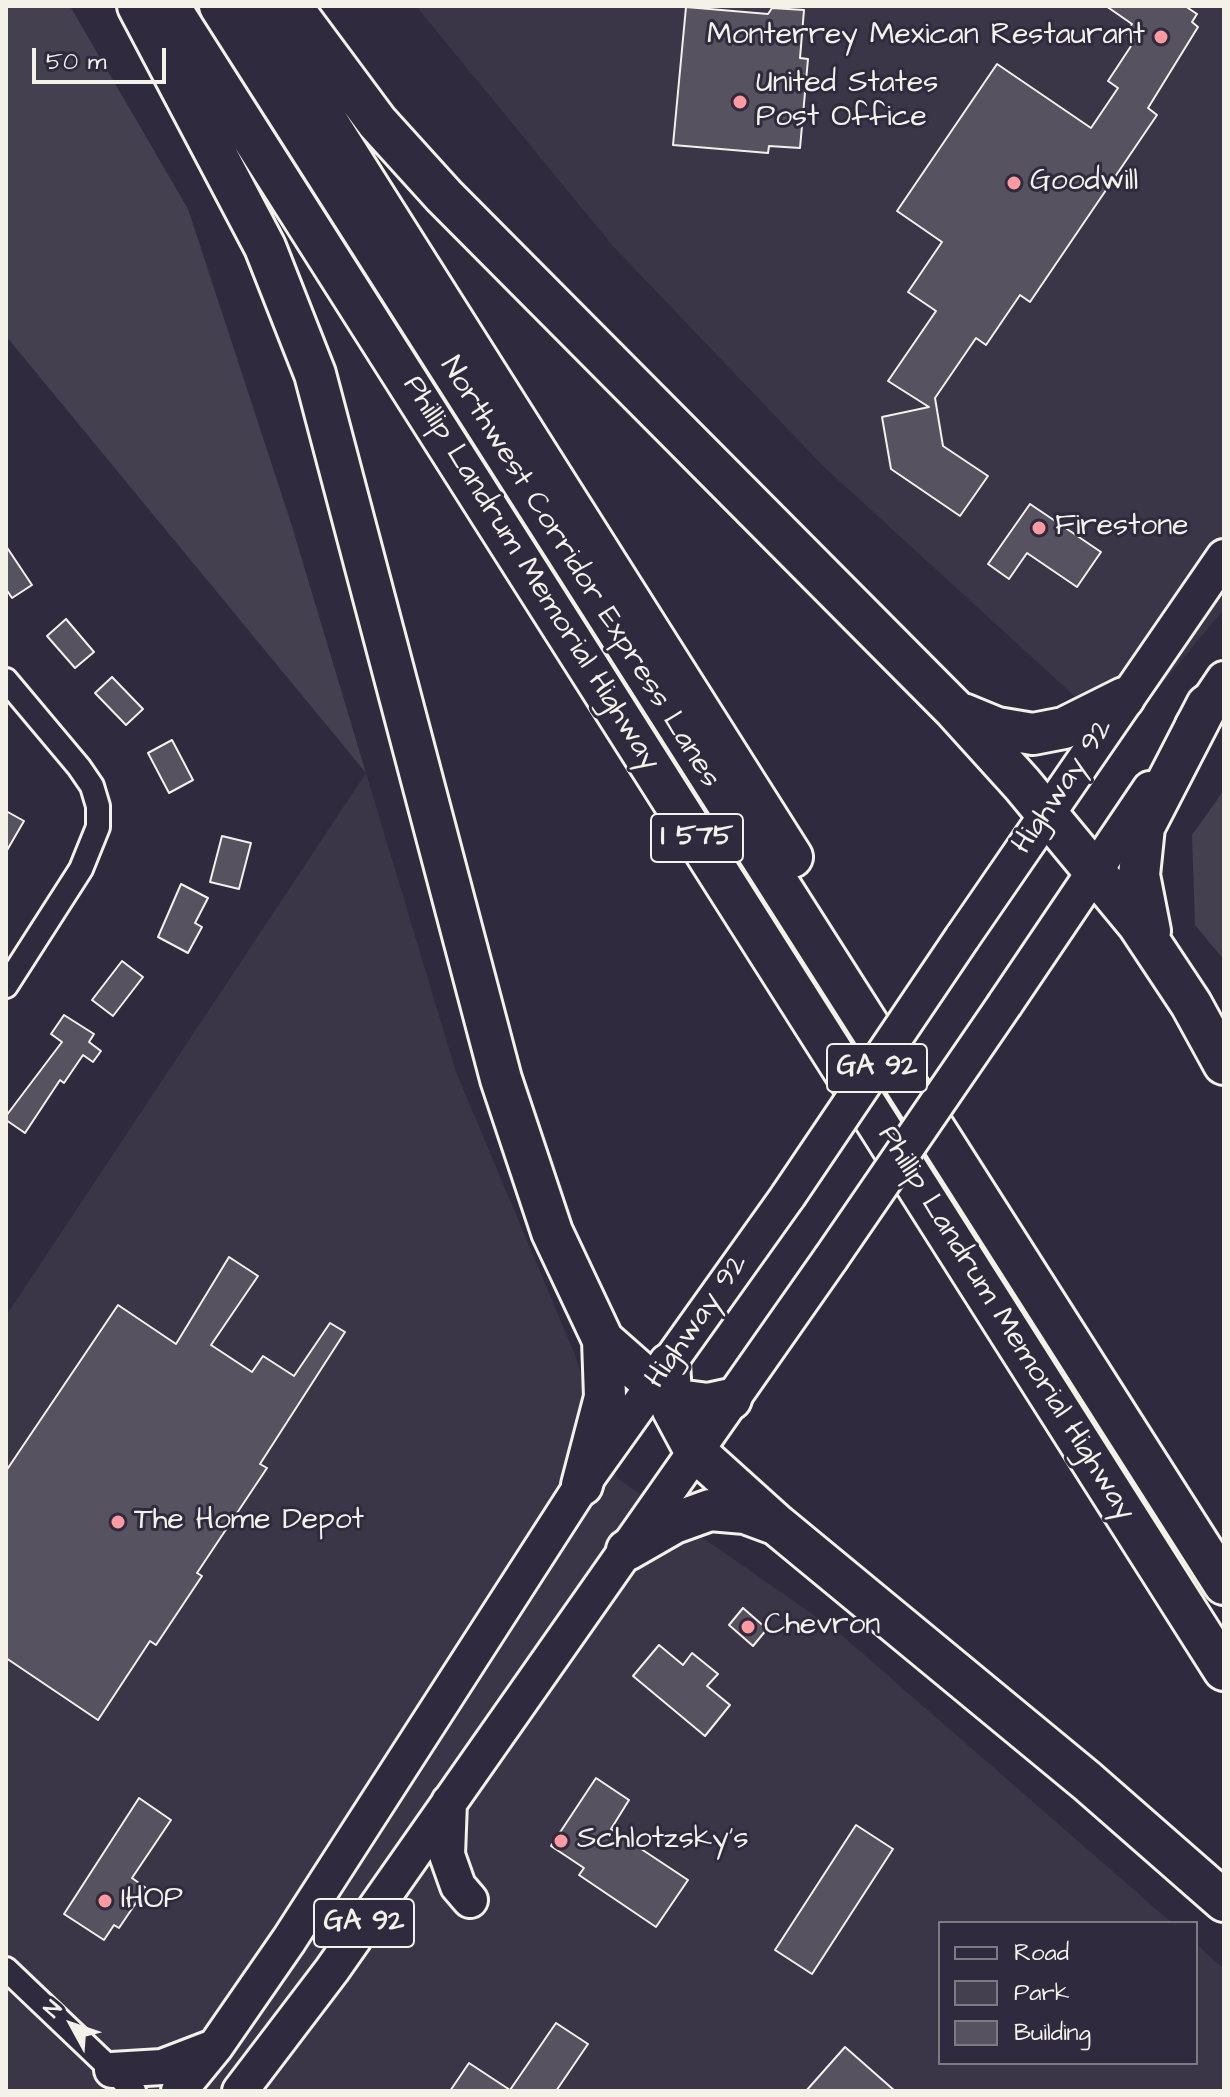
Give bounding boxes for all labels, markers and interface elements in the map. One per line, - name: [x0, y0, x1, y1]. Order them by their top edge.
- place label: Monterrey Mexican Restaurant: [707, 19, 1145, 55]
- marker: Monterrey Mexican Restaurant: [1152, 28, 1170, 46]
- scale bar: [36, 32, 170, 82]
- text: 50 m: [46, 45, 106, 79]
- place label: United States Post Office: [756, 67, 938, 138]
- marker: United States Post Office: [731, 93, 749, 111]
- place label: Goodwill: [1030, 165, 1138, 201]
- marker: Goodwill: [1005, 174, 1023, 192]
- street label: Northwest Corridor Express Lanes: [431, 351, 727, 795]
- street label: Phillip Landrum Memorial Highway: [393, 370, 667, 778]
- place label: Firestone: [1055, 510, 1188, 546]
- marker: Firestone: [1030, 519, 1048, 537]
- street label: Highway 92: [1006, 713, 1122, 861]
- road number: I 575: [651, 814, 743, 862]
- road number: GA 92: [827, 1044, 927, 1092]
- street label: Phillip Landrum Memorial Highway: [868, 1120, 1142, 1528]
- street label: Highway 92: [639, 1248, 757, 1396]
- place label: The Home Depot: [134, 1504, 364, 1540]
- marker: The Home Depot: [109, 1513, 127, 1531]
- place label: Chevron: [764, 1609, 880, 1645]
- marker: Chevron: [739, 1618, 757, 1636]
- place label: Schlotzsky's: [577, 1823, 749, 1859]
- marker: Schlotzsky's: [552, 1832, 570, 1850]
- place label: IHOP: [121, 1883, 183, 1919]
- marker: IHOP: [96, 1892, 114, 1910]
- road number: GA 92: [314, 1899, 414, 1947]
- legend: [938, 1921, 1198, 2065]
- text: Road: [1014, 1936, 1069, 1970]
- text: Park: [1014, 1976, 1070, 2010]
- north arrow: [32, 1985, 112, 2065]
- text: N: [37, 1994, 70, 2025]
- text: Building: [1014, 2016, 1091, 2050]

